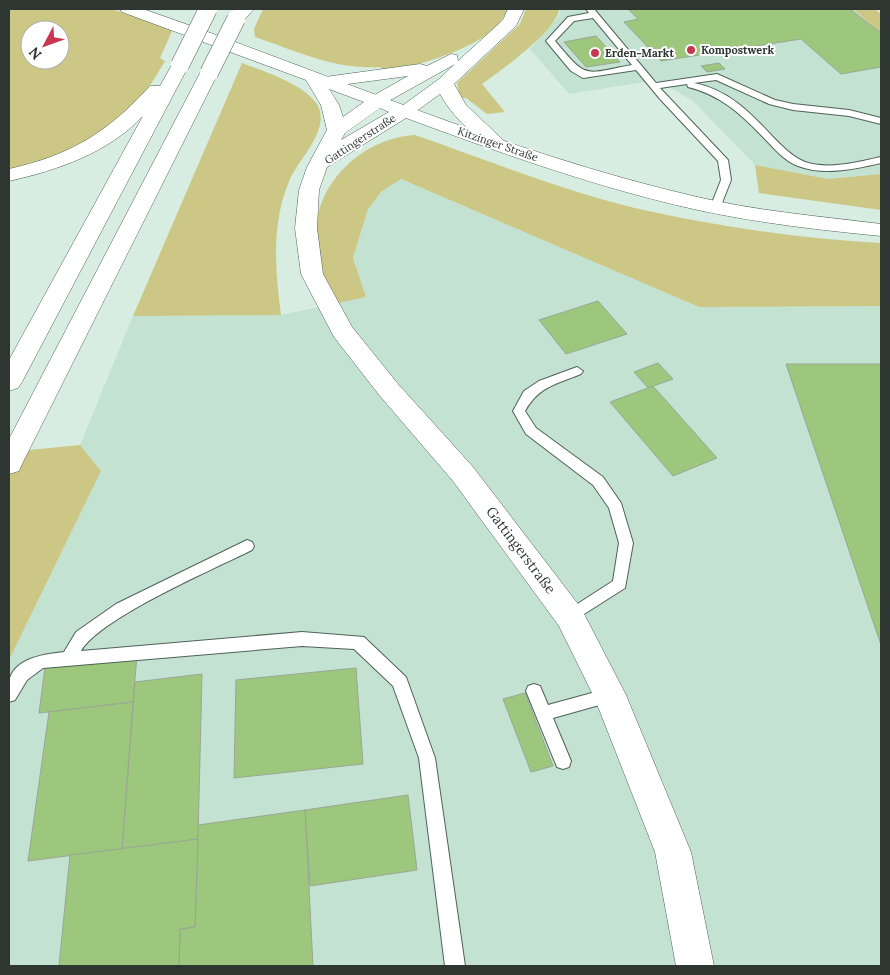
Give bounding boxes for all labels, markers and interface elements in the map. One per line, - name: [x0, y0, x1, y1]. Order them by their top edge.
- north arrow: [20, 20, 70, 70]
- text: N: [25, 43, 46, 64]
- place label: Kompostwerk: [701, 43, 774, 57]
- marker: Kompostwerk: [685, 44, 697, 56]
- place label: Erden-Markt: [605, 46, 674, 60]
- marker: Erden-Markt: [589, 47, 601, 59]
- street label: Gattingerstraße: [322, 111, 398, 167]
- street label: Kitzinger Straße: [456, 124, 540, 164]
- street label: Gattingerstraße: [482, 503, 560, 598]

